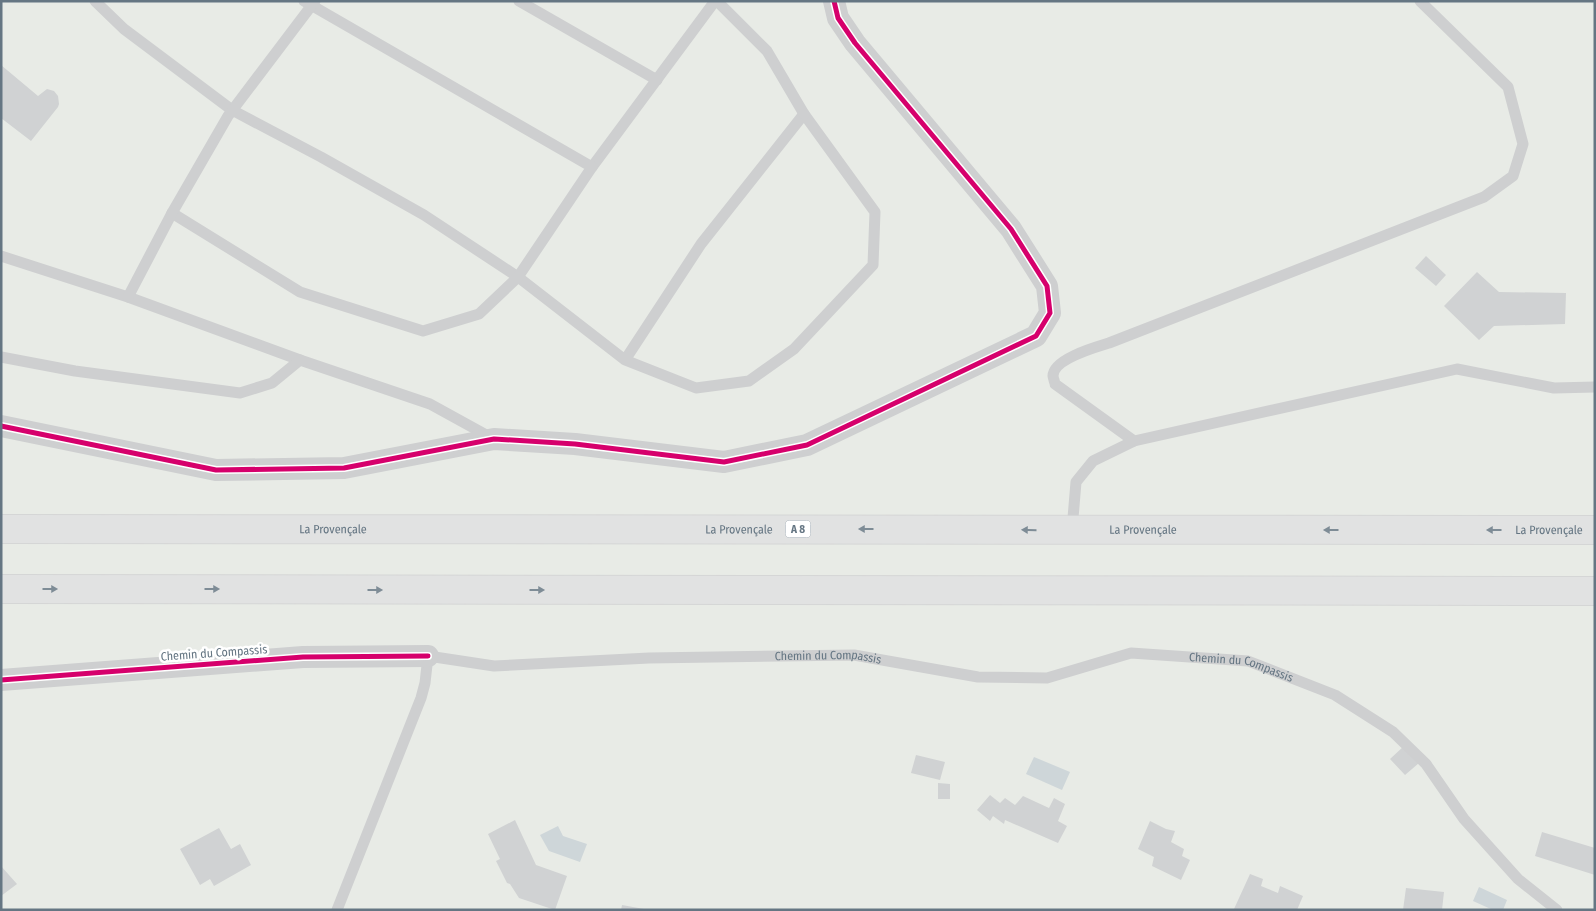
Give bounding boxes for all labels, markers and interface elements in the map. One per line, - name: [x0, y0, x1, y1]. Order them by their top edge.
- road number: A 8: [786, 520, 810, 538]
- street label: La Provençale: [299, 522, 367, 536]
- street label: La Provençale: [705, 522, 773, 536]
- street label: La Provençale: [1109, 523, 1177, 537]
- street label: La Provençale: [1515, 523, 1583, 537]
- one-way arrow: [858, 525, 874, 533]
- one-way arrow: [1020, 526, 1036, 534]
- one-way arrow: [1323, 526, 1339, 534]
- one-way arrow: [1485, 526, 1501, 534]
- one-way arrow: [42, 585, 58, 593]
- one-way arrow: [205, 586, 221, 594]
- one-way arrow: [367, 586, 383, 594]
- one-way arrow: [530, 586, 546, 594]
- street label: Chemin du Compassis: [160, 642, 268, 664]
- street label: Chemin du Compassis: [775, 648, 883, 667]
- street label: Chemin du Compassis: [1189, 650, 1295, 685]

